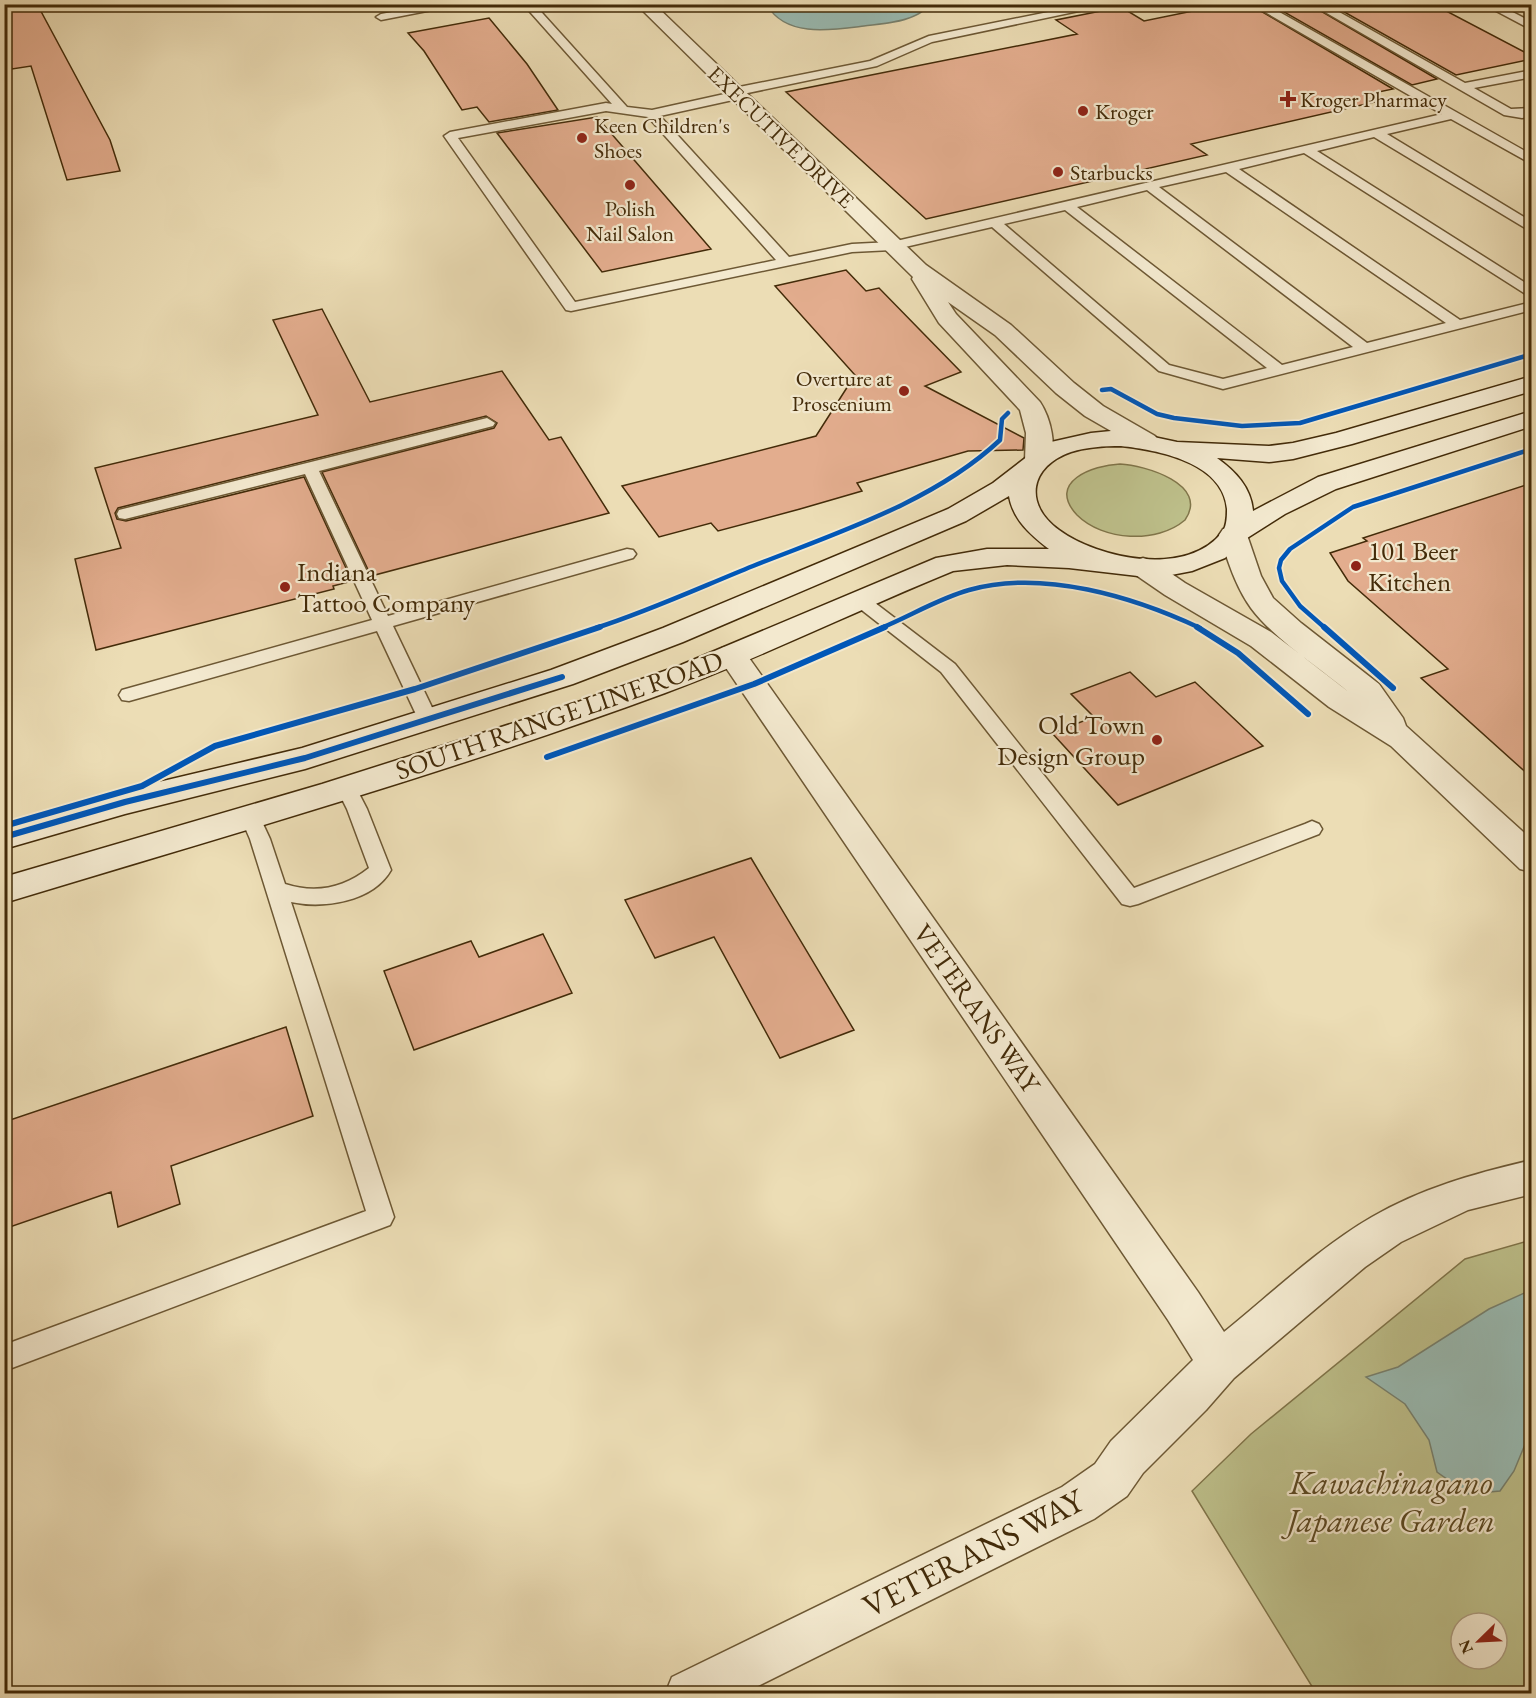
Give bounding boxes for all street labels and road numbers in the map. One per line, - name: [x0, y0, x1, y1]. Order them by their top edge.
- street label: EXECUTIVE DRIVE: [702, 60, 860, 214]
- street label: SOUTH RANGE LINE ROAD: [391, 642, 727, 788]
- street label: VETERANS WAY: [906, 917, 1049, 1100]
- street label: VETERANS WAY: [855, 1478, 1093, 1627]

